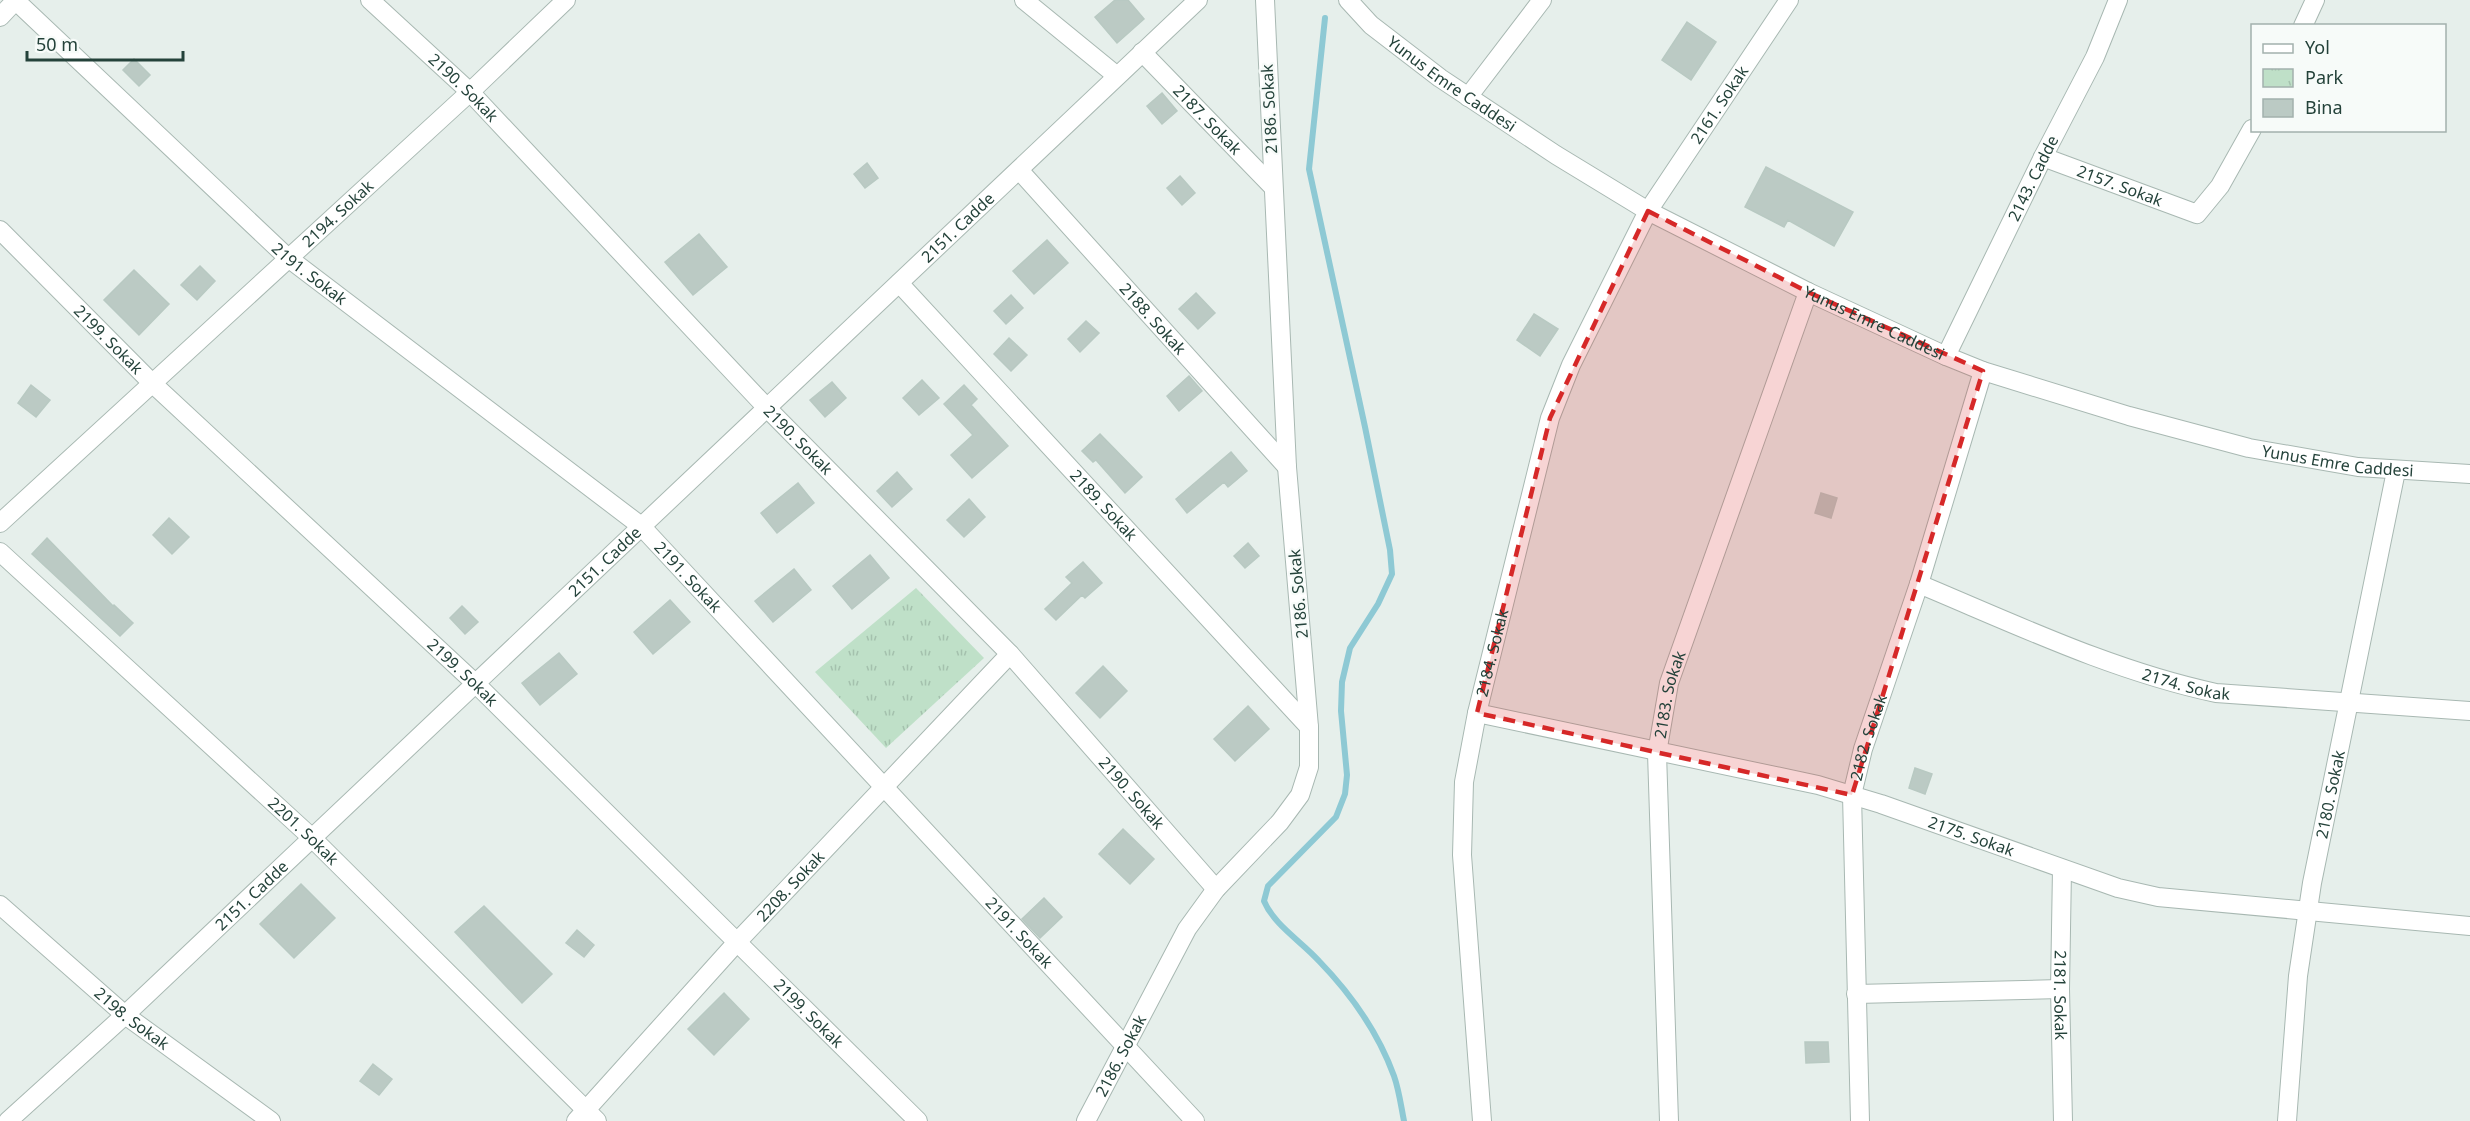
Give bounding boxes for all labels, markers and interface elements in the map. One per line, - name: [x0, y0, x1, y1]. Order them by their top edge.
- scale bar: [27, 24, 183, 62]
- legend: [2251, 24, 2446, 132]
- street label: Yunus Emre Caddesi: [1383, 31, 1521, 137]
- text: 50 m: [36, 32, 78, 56]
- text: Yol: [2305, 35, 2330, 59]
- street label: 2190. Sokak: [424, 48, 504, 127]
- street label: 2161. Sokak: [1685, 61, 1753, 148]
- street label: 2186. Sokak: [1256, 63, 1282, 154]
- text: Park: [2305, 65, 2343, 89]
- street label: 2187. Sokak: [1168, 80, 1247, 160]
- text: Bina: [2305, 95, 2343, 119]
- street label: 2143. Cadde: [2003, 131, 2063, 225]
- street label: 2157. Sokak: [2074, 160, 2166, 211]
- street label: 2194. Sokak: [297, 175, 378, 252]
- street label: 2151. Cadde: [916, 187, 999, 267]
- street label: 2191. Sokak: [267, 237, 352, 310]
- street label: 2188. Sokak: [1115, 278, 1191, 359]
- street label: Yunus Emre Caddesi: [1800, 280, 1948, 365]
- street label: 2199. Sokak: [69, 300, 148, 379]
- street label: 2190. Sokak: [759, 400, 838, 480]
- street label: Yunus Emre Caddesi: [2260, 439, 2414, 481]
- street label: 2189. Sokak: [1065, 464, 1143, 546]
- street label: 2151. Cadde: [563, 521, 646, 601]
- street label: 2191. Sokak: [650, 536, 727, 617]
- street label: 2186. Sokak: [1283, 548, 1313, 640]
- street label: 2184. Sokak: [1470, 606, 1513, 699]
- street label: 2199. Sokak: [423, 633, 503, 711]
- street label: 2183. Sokak: [1649, 647, 1691, 740]
- street label: 2174. Sokak: [2140, 663, 2231, 705]
- street label: 2182. Sokak: [1845, 691, 1892, 783]
- street label: 2180. Sokak: [2310, 748, 2350, 840]
- street label: 2190. Sokak: [1094, 752, 1170, 834]
- street label: 2201. Sokak: [263, 792, 344, 870]
- street label: 2175. Sokak: [1925, 811, 2018, 861]
- street label: 2208. Sokak: [751, 846, 829, 926]
- street label: 2151. Cadde: [210, 855, 293, 935]
- street label: 2191. Sokak: [981, 892, 1058, 973]
- street label: 2181. Sokak: [2049, 950, 2072, 1041]
- street label: 2199. Sokak: [769, 974, 849, 1053]
- street label: 2198. Sokak: [90, 982, 174, 1055]
- street label: 2186. Sokak: [1090, 1010, 1151, 1100]

